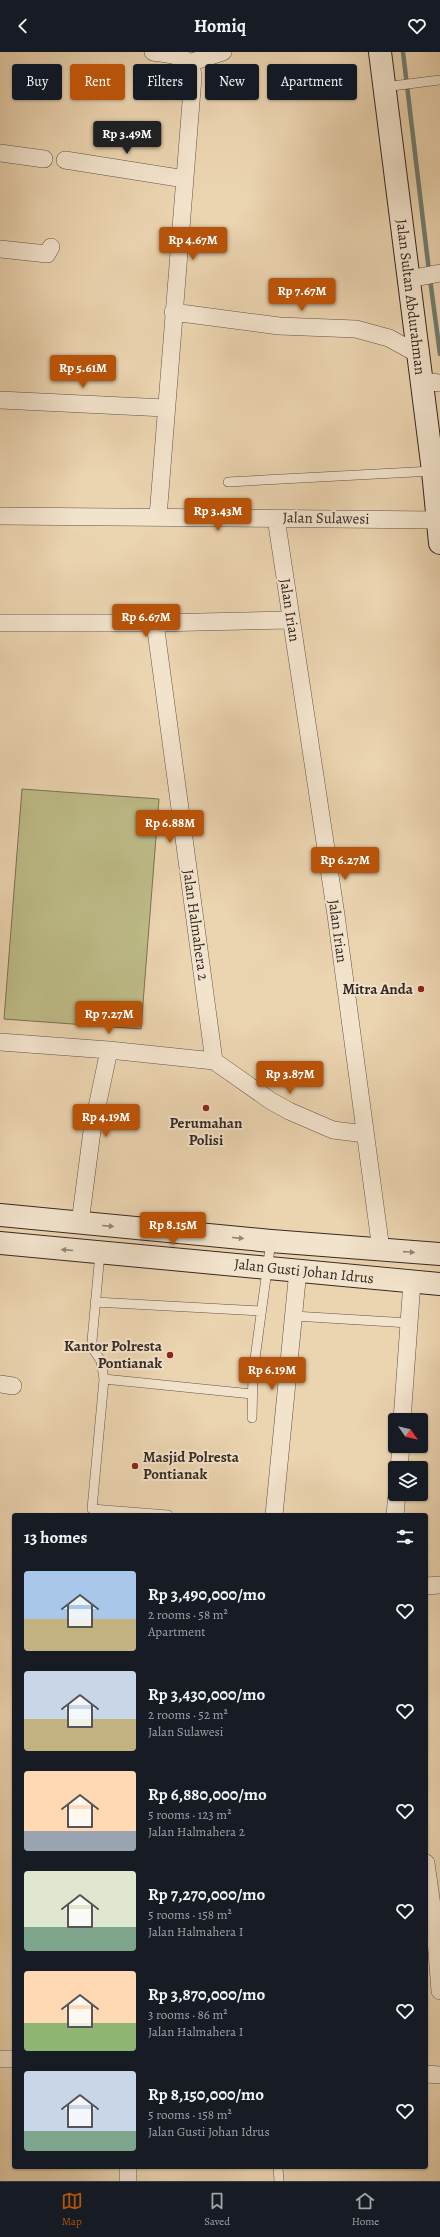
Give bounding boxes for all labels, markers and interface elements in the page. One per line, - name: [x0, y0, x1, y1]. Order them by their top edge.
- text: Homiq: [194, 14, 246, 38]
- icon: back: [12, 15, 34, 37]
- icon: heart: [406, 15, 428, 37]
- chip: Buy: [12, 64, 62, 100]
- chip: Rent: [70, 64, 125, 100]
- chip: Filters: [133, 64, 197, 100]
- chip: New: [205, 64, 259, 100]
- chip: Apartment: [267, 64, 357, 100]
- pin: Rp 3.49M: [86, 121, 168, 155]
- text: Rp 3.49M: [102, 125, 152, 142]
- street label: Jalan Sultan Abdurahman: [392, 218, 430, 376]
- pin: Rp 4.67M: [152, 227, 234, 261]
- text: Rp 4.67M: [168, 231, 218, 248]
- pin: Rp 7.67M: [261, 278, 343, 312]
- text: Rp 7.67M: [278, 282, 327, 299]
- pin: Rp 5.61M: [42, 355, 124, 389]
- text: Rp 5.61M: [59, 359, 107, 376]
- pin: Rp 3.43M: [177, 498, 259, 532]
- text: Rp 3.43M: [193, 502, 243, 519]
- street label: Jalan Sulawesi: [282, 507, 370, 529]
- street label: Jalan Irian: [275, 577, 305, 643]
- pin: Rp 6.67M: [105, 604, 187, 638]
- text: Rp 6.67M: [121, 608, 171, 625]
- pin: Rp 6.88M: [129, 810, 211, 844]
- text: Rp 6.88M: [145, 814, 195, 831]
- pin: Rp 6.27M: [304, 847, 386, 881]
- text: Rp 6.27M: [320, 851, 370, 868]
- street label: Jalan Halmahera 2: [178, 868, 214, 982]
- street label: Jalan Irian: [324, 898, 352, 964]
- place label: Mitra Anda: [342, 979, 414, 999]
- marker: Mitra Anda: [416, 984, 426, 994]
- pin: Rp 7.27M: [68, 1001, 150, 1035]
- text: Rp 7.27M: [84, 1005, 134, 1022]
- pin: Rp 3.87M: [249, 1061, 331, 1095]
- text: Rp 3.87M: [265, 1065, 315, 1082]
- marker: Perumahan Polisi: [201, 1103, 211, 1113]
- pin: Rp 4.19M: [65, 1104, 147, 1138]
- text: Rp 4.19M: [82, 1108, 130, 1125]
- place label: Perumahan Polisi: [169, 1113, 243, 1150]
- pin: Rp 8.15M: [132, 1212, 214, 1246]
- text: Rp 8.15M: [149, 1216, 197, 1233]
- one-way arrow: [102, 1223, 115, 1229]
- one-way arrow: [232, 1235, 244, 1241]
- one-way arrow: [61, 1246, 73, 1253]
- one-way arrow: [403, 1248, 415, 1255]
- street label: Jalan Gusti Johan Idrus: [233, 1254, 375, 1288]
- place label: Kantor Polresta Pontianak: [64, 1336, 163, 1373]
- marker: Kantor Polresta Pontianak: [165, 1350, 175, 1360]
- pin: Rp 6.19M: [231, 1357, 313, 1391]
- text: Rp 6.19M: [248, 1361, 296, 1378]
- north arrow: [388, 1413, 428, 1453]
- map controls: [388, 1413, 428, 1501]
- place label: Masjid Polresta Pontianak: [143, 1447, 240, 1484]
- marker: Masjid Polresta Pontianak: [130, 1461, 140, 1471]
- button: layers: [388, 1461, 428, 1501]
- text: 13 homes: [24, 1526, 87, 1549]
- icon: filters: [394, 1526, 416, 1548]
- text: Rp 3,490,000/mo: [148, 1583, 266, 1606]
- icon: home: [56, 1587, 104, 1635]
- icon: heart: [394, 1600, 416, 1622]
- text: 2 rooms · 58 m²: [148, 1606, 228, 1623]
- text: Apartment: [148, 1623, 206, 1640]
- text: Rp 3,430,000/mo: [148, 1683, 265, 1706]
- icon: home: [56, 1687, 104, 1735]
- icon: heart: [394, 1700, 416, 1722]
- text: 2 rooms · 52 m²: [148, 1706, 228, 1723]
- text: Jalan Sulawesi: [148, 1723, 223, 1740]
- text: Rp 6,880,000/mo: [148, 1783, 267, 1806]
- icon: home: [56, 1787, 104, 1835]
- icon: heart: [394, 1800, 416, 1822]
- text: 5 rooms · 123 m²: [148, 1806, 231, 1823]
- text: Jalan Halmahera 2: [148, 1823, 245, 1840]
- text: Rp 7,270,000/mo: [148, 1883, 265, 1906]
- icon: home: [56, 1887, 104, 1935]
- icon: heart: [394, 1900, 416, 1922]
- text: 5 rooms · 158 m²: [148, 1906, 232, 1923]
- text: Jalan Halmahera I: [148, 1923, 243, 1940]
- text: Rp 3,870,000/mo: [148, 1983, 265, 2006]
- icon: home: [56, 1987, 104, 2035]
- icon: heart: [394, 2000, 416, 2022]
- text: 3 rooms · 86 m²: [148, 2006, 228, 2023]
- text: Jalan Halmahera I: [148, 2023, 243, 2040]
- text: Rp 8,150,000/mo: [148, 2083, 264, 2106]
- icon: home: [56, 2087, 104, 2135]
- icon: heart: [394, 2100, 416, 2122]
- text: 5 rooms · 158 m²: [148, 2106, 232, 2123]
- text: Jalan Gusti Johan Idrus: [148, 2123, 270, 2140]
- tab: Map: [61, 2190, 83, 2229]
- tab: Saved: [204, 2190, 230, 2229]
- tab: Home: [352, 2190, 379, 2229]

